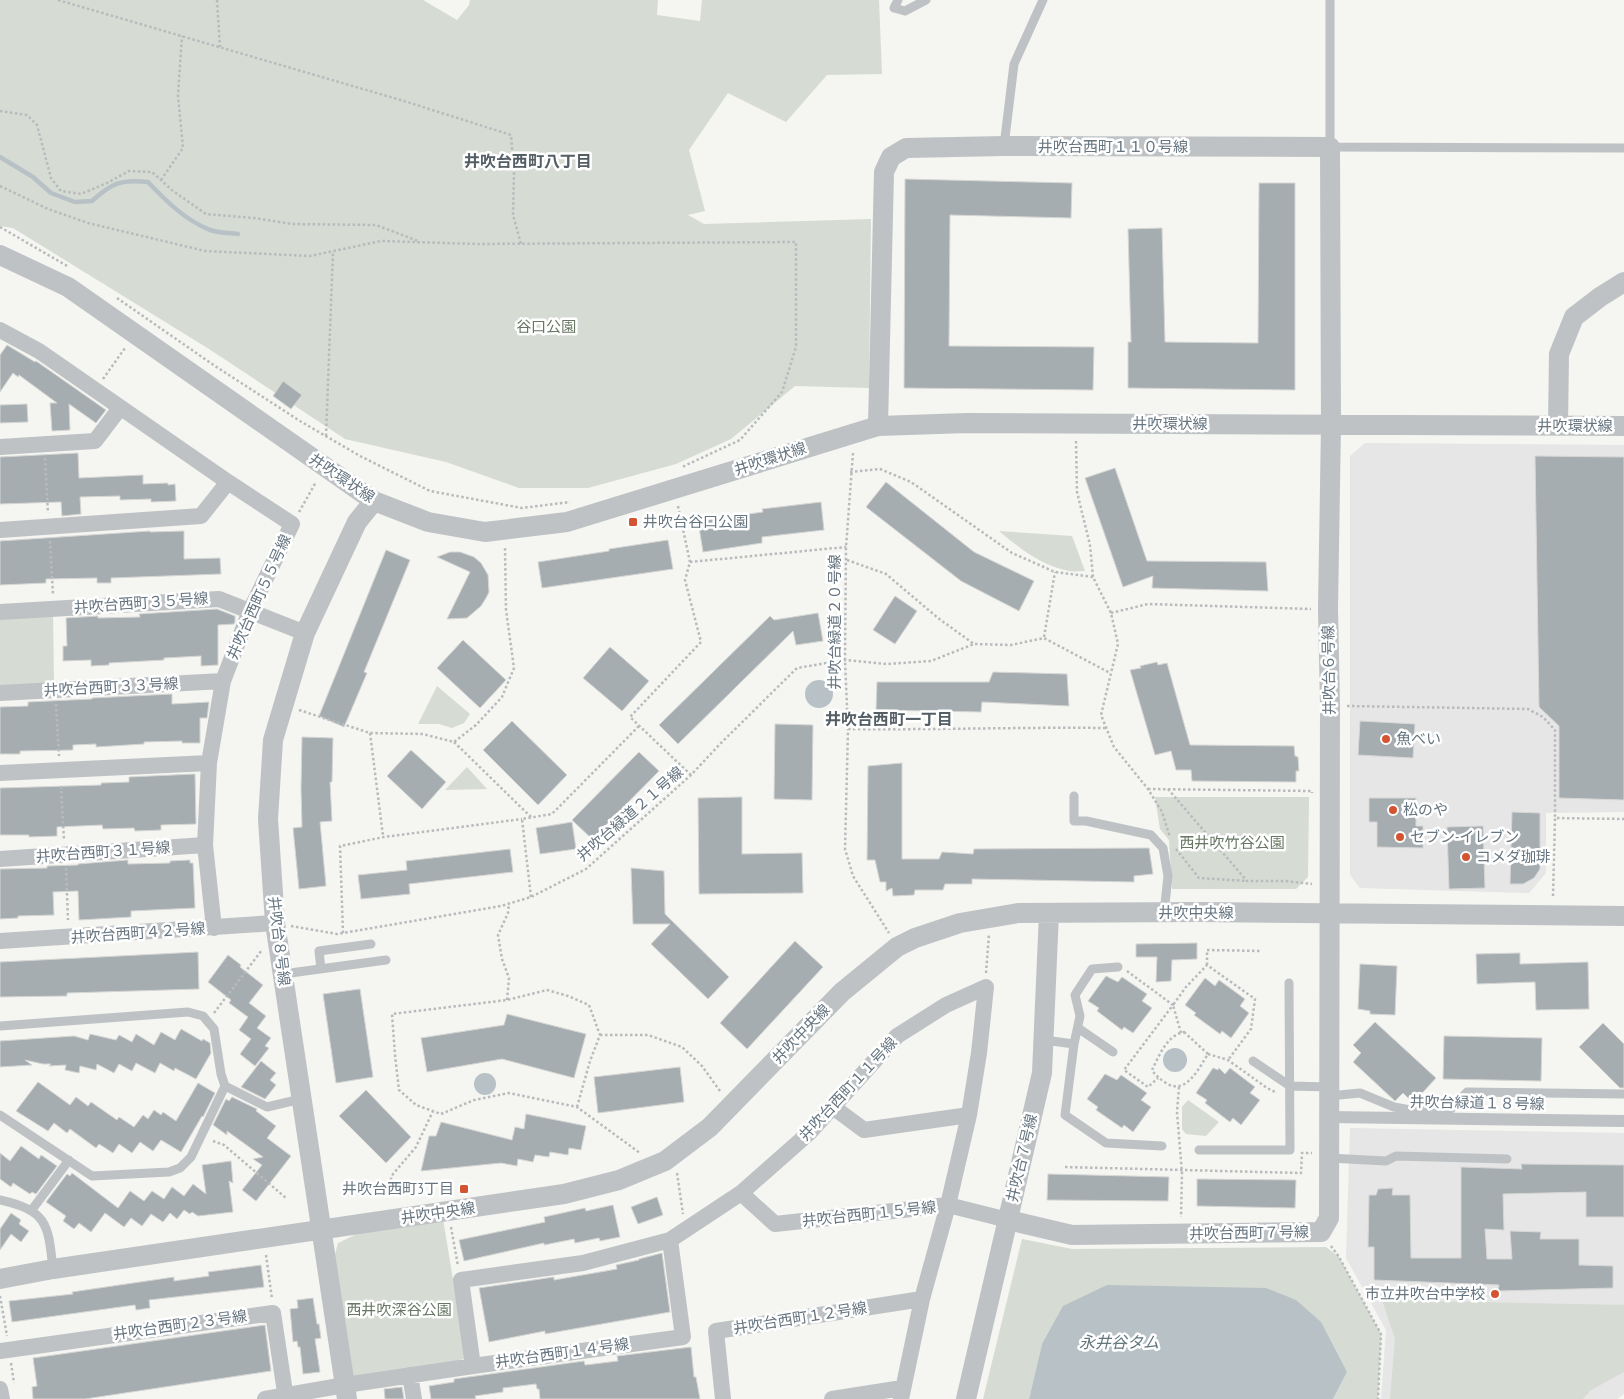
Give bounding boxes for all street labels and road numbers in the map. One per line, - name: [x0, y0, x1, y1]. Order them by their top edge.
- street label: 井吹台西町１１０号線: [1038, 137, 1188, 156]
- street label: 井吹環状線: [1132, 414, 1208, 433]
- street label: 井吹環状線: [1537, 416, 1613, 435]
- street label: 井吹環状線: [731, 438, 808, 479]
- street label: 井吹環状線: [306, 449, 379, 506]
- street label: 井吹台西町５５号線: [222, 531, 295, 662]
- street label: 井吹台緑道２０号線: [825, 554, 844, 690]
- street label: 井吹台西町３５号線: [73, 588, 209, 617]
- street label: 井吹台６号線: [1318, 625, 1339, 715]
- street label: 井吹台西町３３号線: [43, 673, 179, 700]
- street label: 井吹台緑道２１号線: [572, 762, 687, 865]
- street label: 井吹台西町３１号線: [35, 837, 171, 866]
- street label: 井吹台８号線: [265, 895, 294, 987]
- street label: 井吹中央線: [1158, 903, 1234, 922]
- street label: 井吹台西町４２号線: [70, 918, 206, 947]
- street label: 井吹中央線: [768, 1000, 834, 1067]
- street label: 井吹台西町１１号線: [795, 1033, 901, 1145]
- street label: 井吹台緑道１８号線: [1409, 1092, 1545, 1113]
- street label: 井吹台７号線: [1002, 1112, 1041, 1204]
- street label: 井吹台西町１５号線: [801, 1197, 937, 1230]
- street label: 井吹中央線: [399, 1198, 476, 1227]
- street label: 井吹台西町７号線: [1189, 1222, 1309, 1243]
- street label: 井吹台西町１２号線: [732, 1298, 868, 1337]
- street label: 井吹台西町２３号線: [112, 1306, 248, 1343]
- street label: 井吹台西町１４号線: [494, 1334, 630, 1371]

